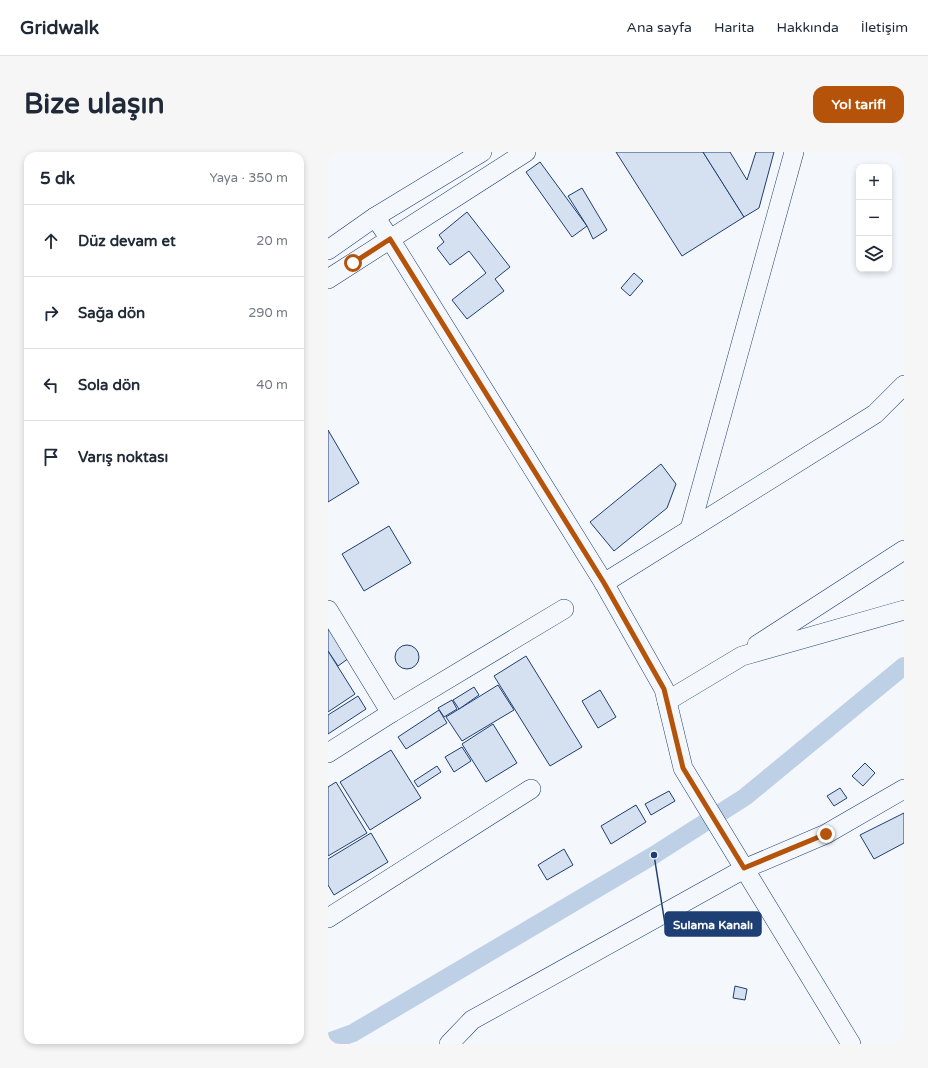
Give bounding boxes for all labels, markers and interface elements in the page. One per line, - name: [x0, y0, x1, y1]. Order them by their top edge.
- text: Gridwalk: [20, 17, 99, 39]
- text: Ana sayfa: [627, 19, 692, 36]
- text: Harita: [714, 19, 754, 36]
- text: Hakkında: [776, 19, 839, 36]
- text: İletişim: [861, 19, 908, 36]
- button: Yol tarifi: [813, 86, 904, 123]
- text: Bize ulaşın: [24, 87, 164, 121]
- map controls: [856, 164, 892, 272]
- button: +: [856, 164, 892, 200]
- text: 5 dk: [40, 168, 75, 189]
- text: Yaya · 350 m: [209, 170, 288, 186]
- button: −: [856, 200, 892, 236]
- icon: ahead: [40, 230, 62, 252]
- text: Düz devam et: [78, 232, 176, 250]
- text: 20 m: [256, 233, 288, 249]
- button: layers: [856, 236, 892, 272]
- route start: [344, 254, 362, 272]
- icon: right: [40, 302, 62, 324]
- text: Sağa dön: [78, 304, 145, 322]
- text: 290 m: [248, 305, 288, 321]
- icon: left: [40, 374, 62, 396]
- text: Sola dön: [78, 376, 140, 394]
- text: 40 m: [256, 377, 288, 393]
- icon: arrive: [40, 446, 62, 468]
- text: Varış noktası: [78, 448, 168, 466]
- route end: [817, 825, 835, 843]
- callout: Sulama Kanalı: [665, 912, 761, 936]
- text: Sulama Kanalı: [673, 918, 753, 932]

